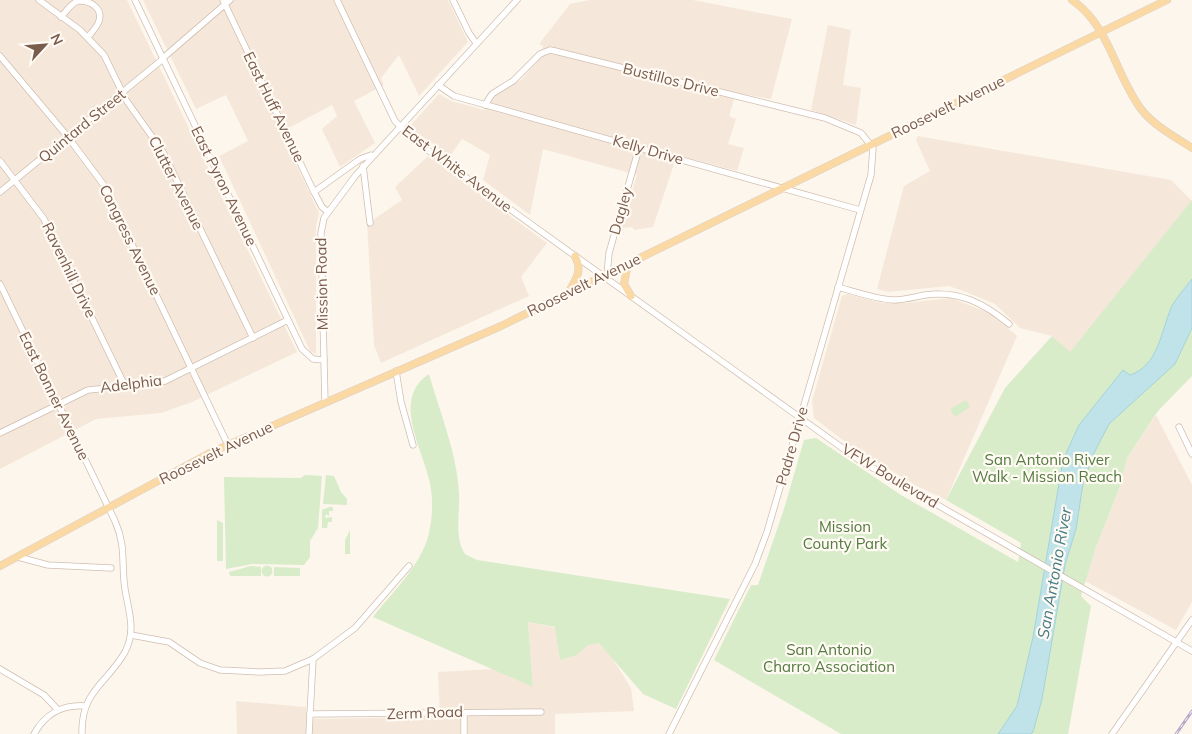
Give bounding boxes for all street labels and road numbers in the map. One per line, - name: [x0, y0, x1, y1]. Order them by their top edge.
- street label: East Huff Avenue: [240, 48, 309, 165]
- street label: Bustillos Drive: [621, 58, 721, 101]
- street label: Roosevelt Avenue: [888, 71, 1008, 142]
- street label: Quintard Street: [34, 85, 129, 167]
- street label: East White Avenue: [399, 121, 516, 216]
- street label: East Pyron Avenue: [187, 123, 262, 249]
- street label: Kelly Drive: [611, 130, 686, 169]
- street label: Clutter Avenue: [145, 133, 208, 233]
- street label: Congress Avenue: [95, 181, 165, 298]
- street label: Dagley: [605, 185, 636, 237]
- street label: Ravenhill Drive: [38, 219, 101, 321]
- street label: Mission Road: [311, 237, 332, 331]
- street label: Roosevelt Avenue: [524, 249, 644, 320]
- street label: East Bonner Avenue: [15, 329, 94, 463]
- street label: Adelphia: [99, 370, 163, 397]
- street label: Padre Drive: [771, 404, 812, 487]
- street label: Roosevelt Avenue: [156, 417, 276, 488]
- street label: VFW Boulevard: [838, 439, 942, 512]
- street label: Zerm Road: [387, 702, 463, 723]

